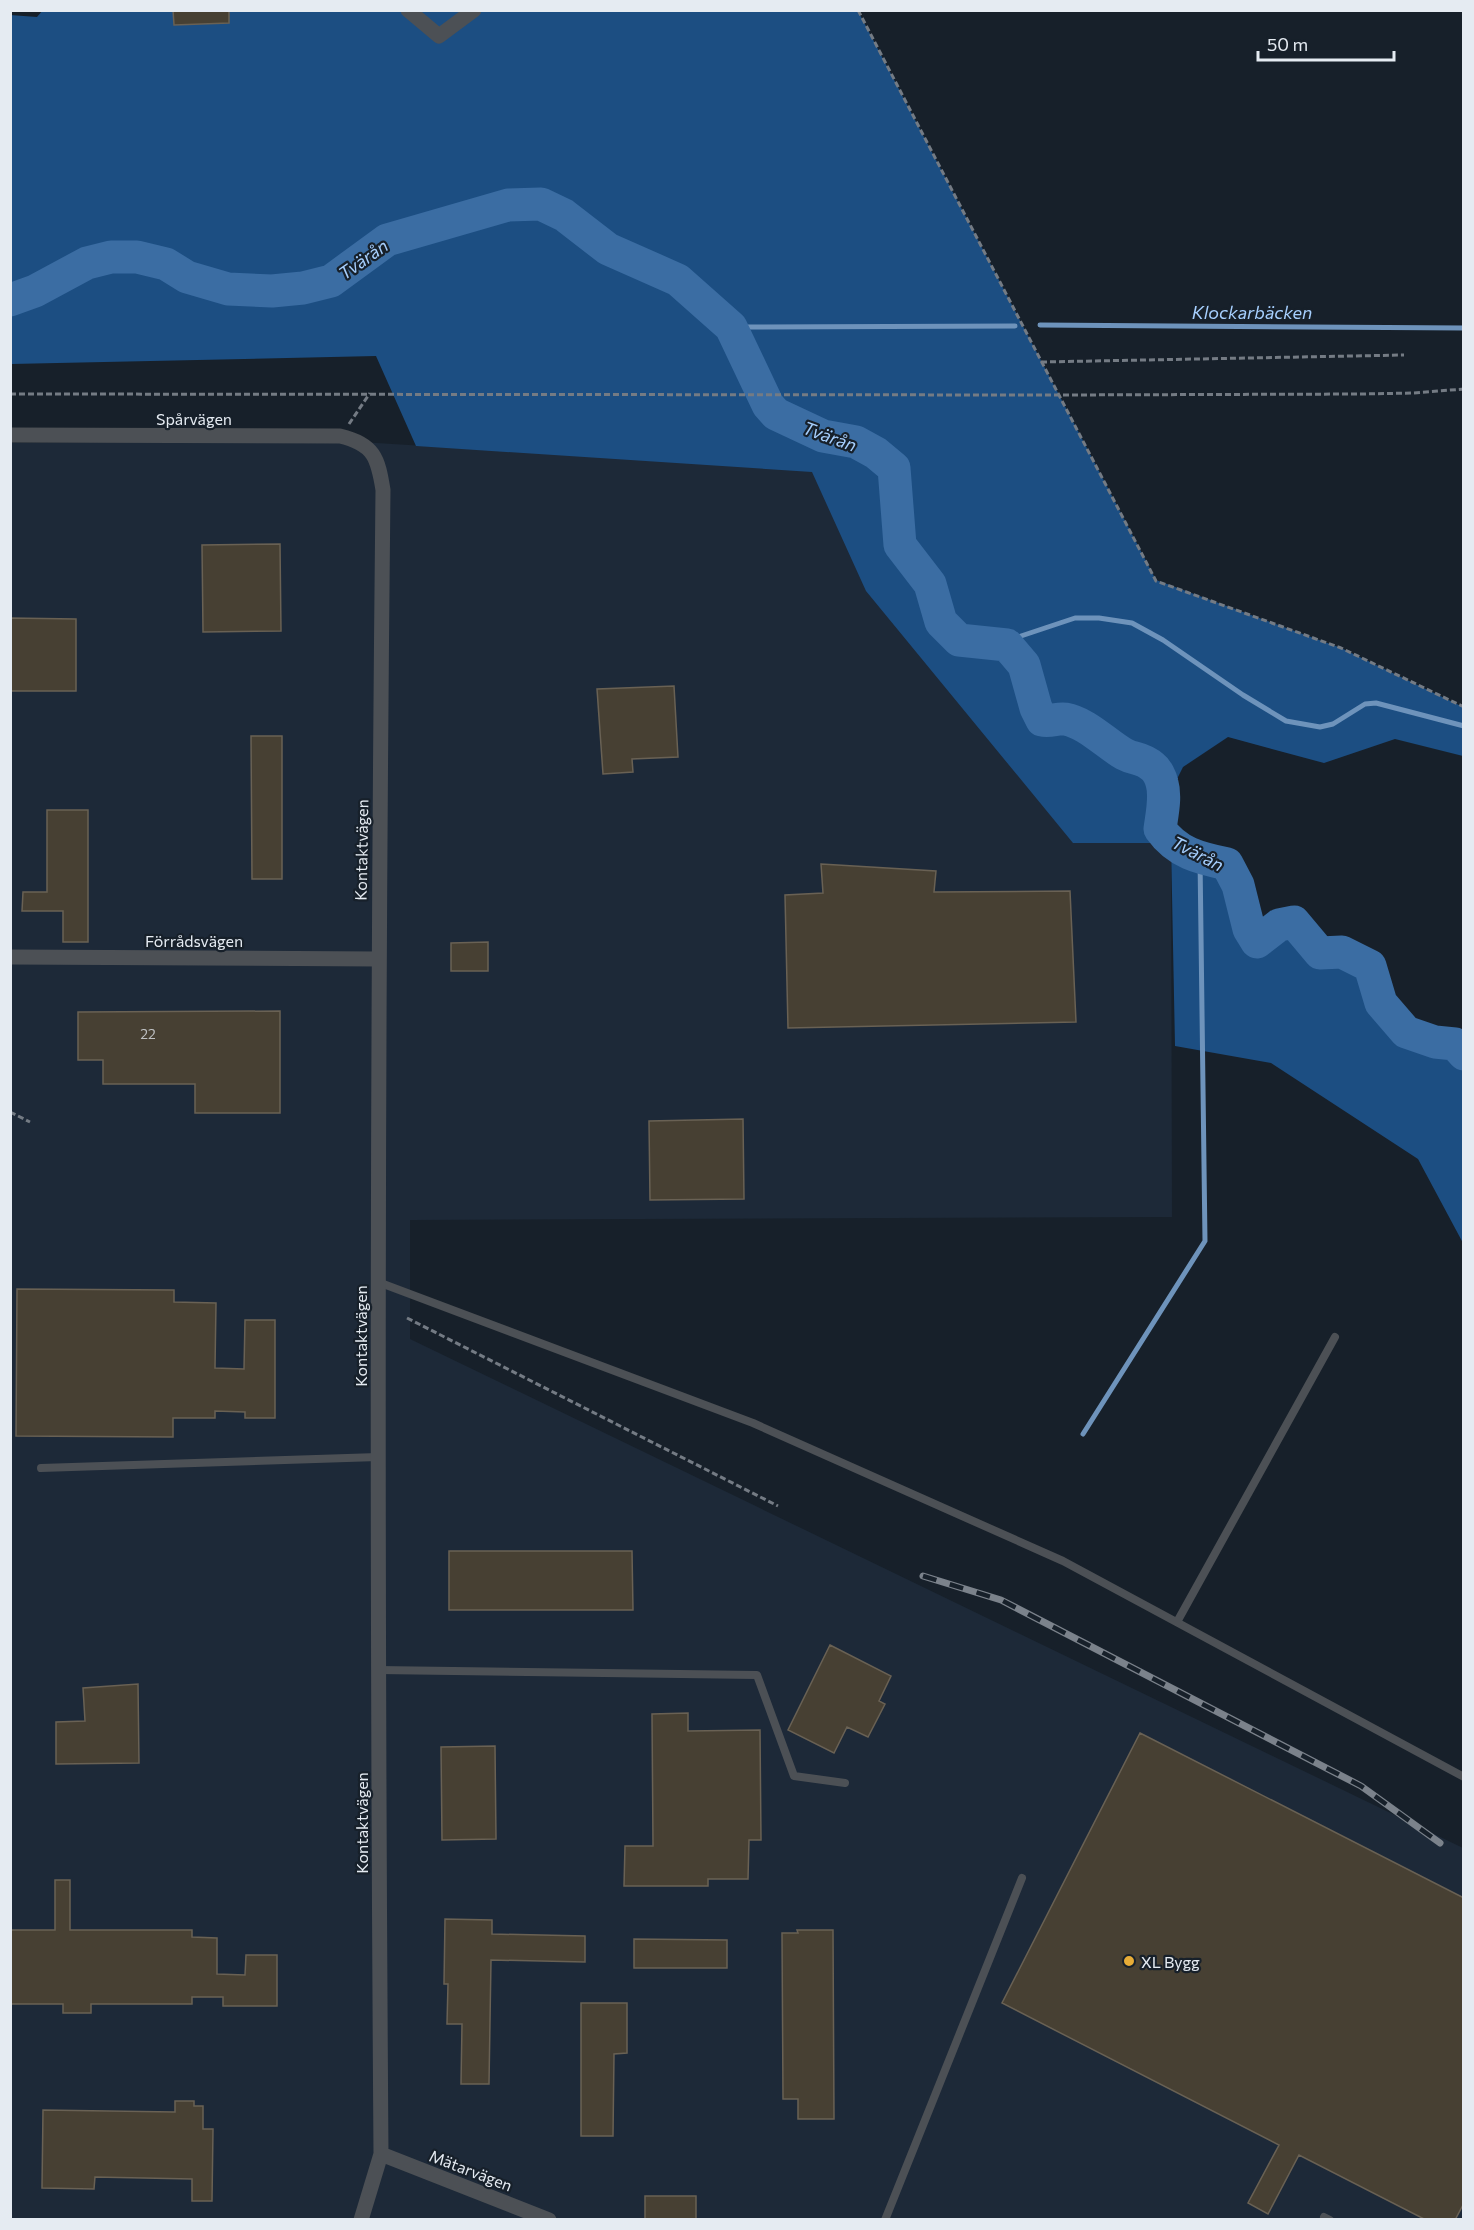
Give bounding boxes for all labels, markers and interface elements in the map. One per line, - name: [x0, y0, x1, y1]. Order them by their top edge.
- scale bar: [1258, 24, 1394, 62]
- text: 50 m: [1267, 33, 1308, 55]
- water label: Tvärån: [334, 234, 392, 284]
- water label: Klockarbäcken: [1192, 301, 1312, 323]
- street label: Spårvägen: [156, 409, 232, 428]
- water label: Tvärån: [800, 416, 860, 456]
- street label: Kontaktvägen: [351, 799, 371, 901]
- water label: Tvärån: [1168, 831, 1228, 875]
- street label: Förrådsvägen: [145, 931, 243, 950]
- house number: 22: [140, 1025, 156, 1042]
- street label: Kontaktvägen: [351, 1285, 370, 1387]
- street label: Kontaktvägen: [352, 1772, 371, 1874]
- place label: XL Bygg: [1141, 1952, 1200, 1971]
- marker: XL Bygg: [1122, 1954, 1136, 1968]
- street label: Mätarvägen: [427, 2145, 515, 2195]

